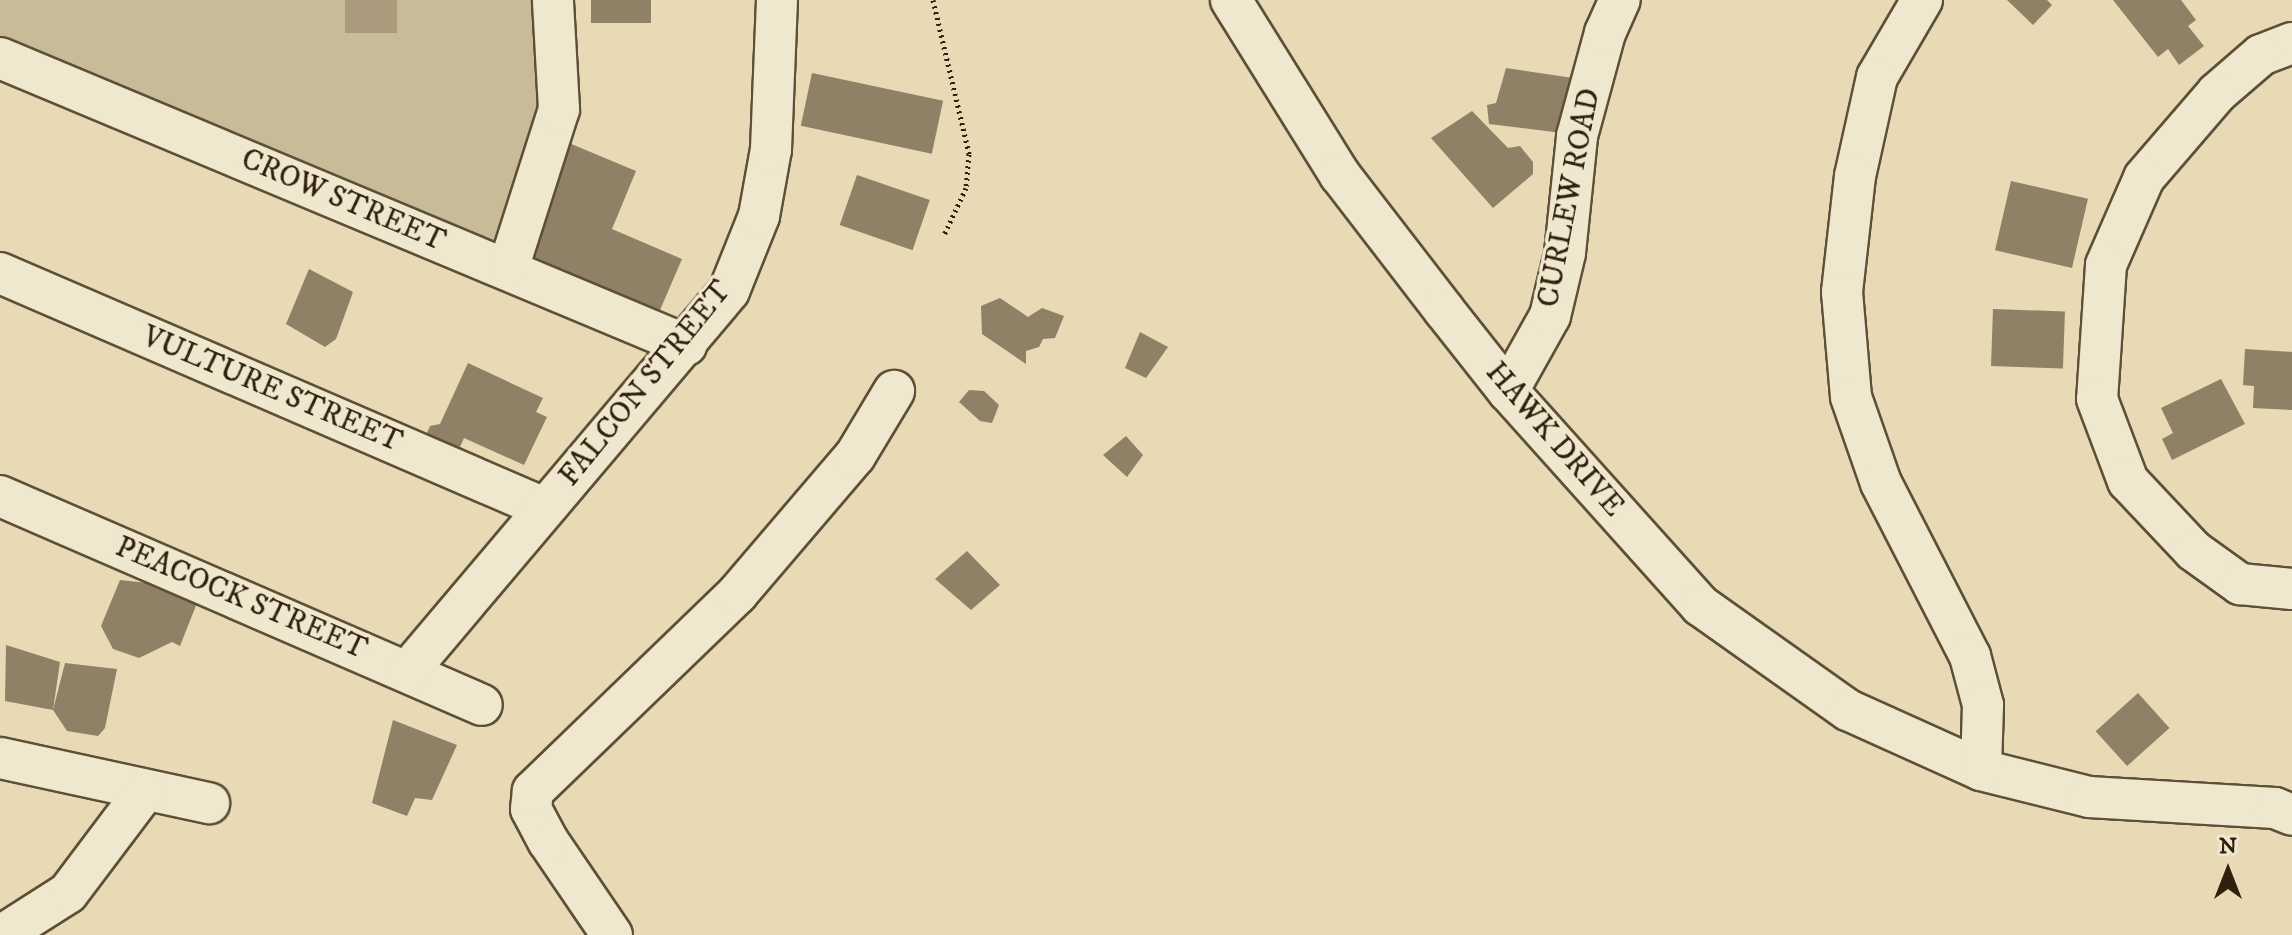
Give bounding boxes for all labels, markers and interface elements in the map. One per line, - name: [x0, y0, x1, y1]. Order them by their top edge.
- street label: CURLEW ROAD: [1531, 86, 1609, 310]
- street label: CROW STREET: [236, 142, 450, 260]
- street label: FALCON STREET: [552, 274, 740, 494]
- street label: VULTURE STREET: [137, 319, 407, 461]
- street label: HAWK DRIVE: [1477, 355, 1631, 525]
- street label: PEACOCK STREET: [110, 530, 372, 668]
- north arrow: [2188, 831, 2268, 911]
- text: N: [2219, 833, 2237, 860]

